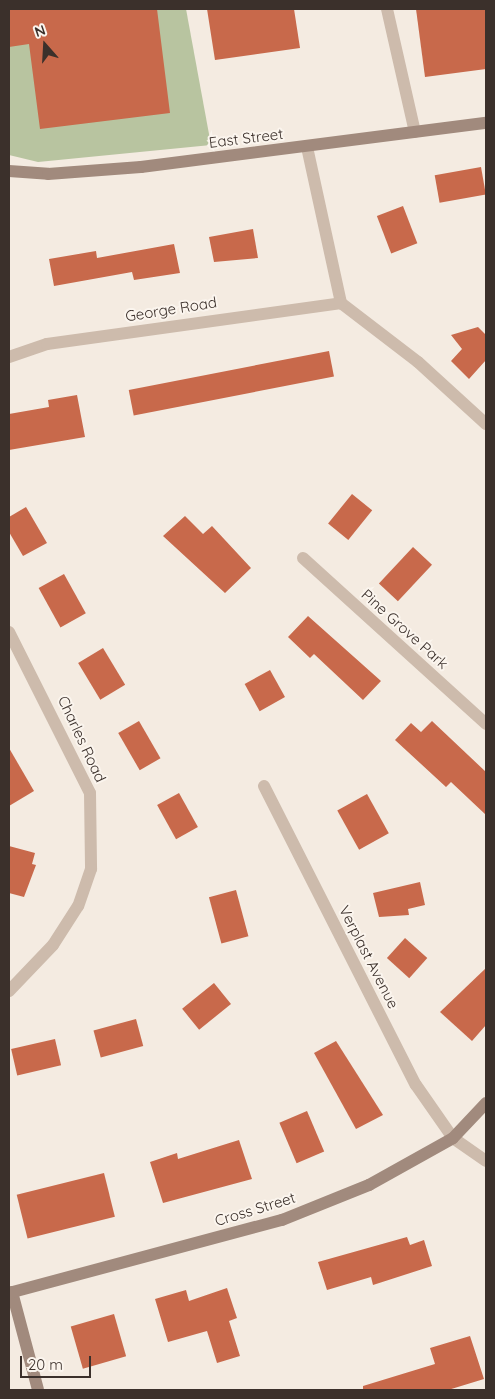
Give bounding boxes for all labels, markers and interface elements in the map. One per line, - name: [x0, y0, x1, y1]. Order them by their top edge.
- north arrow: [20, 20, 70, 70]
- text: N: [32, 21, 48, 41]
- street label: East Street: [208, 125, 284, 151]
- street label: George Road: [124, 293, 218, 325]
- street label: Pine Grove Park: [358, 585, 452, 673]
- street label: Charles Road: [54, 693, 110, 785]
- street label: Verplast Avenue: [335, 903, 403, 1011]
- street label: Cross Street: [212, 1188, 298, 1230]
- scale bar: [22, 1346, 94, 1378]
- text: 20 m: [28, 1355, 63, 1374]

